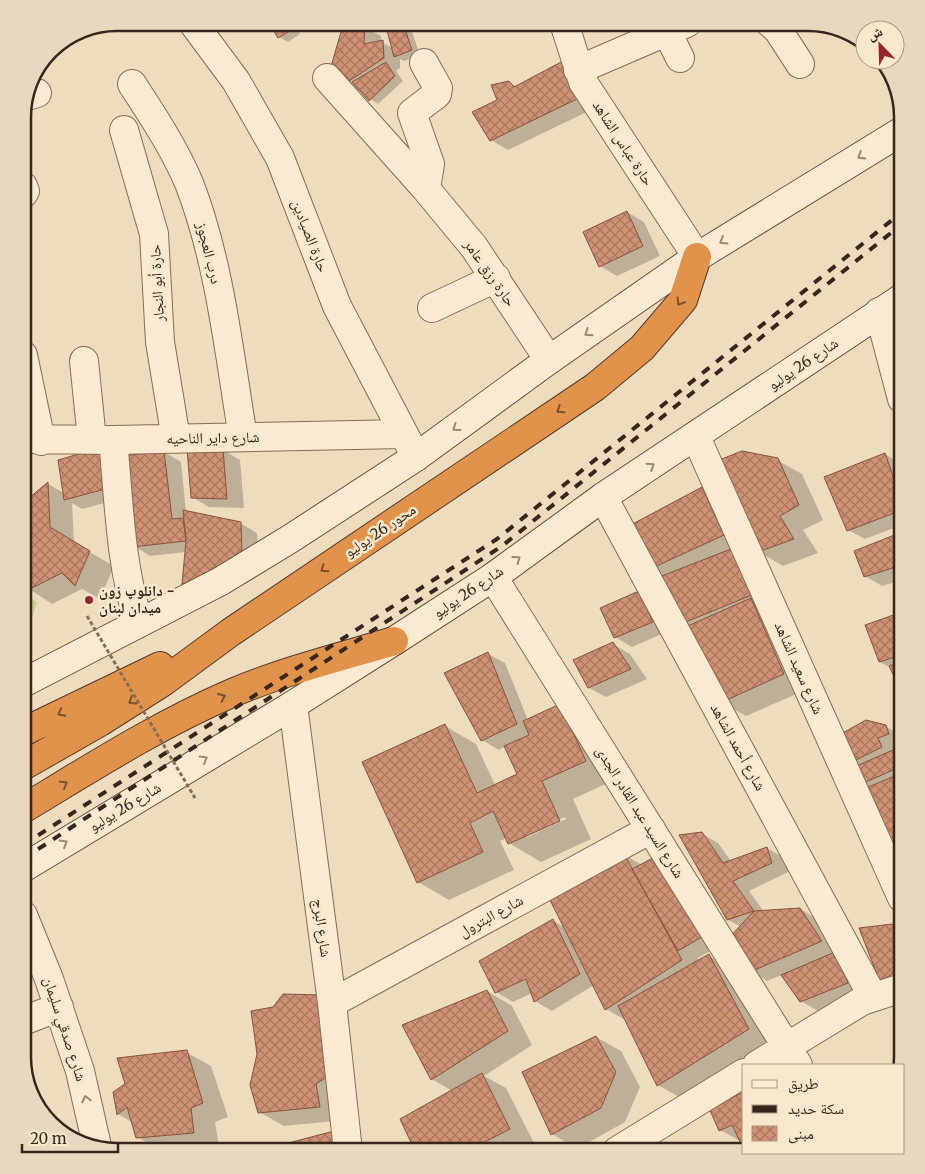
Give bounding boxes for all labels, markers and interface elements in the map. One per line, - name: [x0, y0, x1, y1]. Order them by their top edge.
- north arrow: [855, 20, 905, 70]
- text: ش: [865, 22, 885, 44]
- street label: حارة عباس الشاهد: [588, 96, 658, 190]
- one-way arrow: [857, 150, 866, 160]
- street label: حارة الصيادين: [287, 197, 333, 276]
- street label: درب العجوز: [192, 219, 226, 286]
- street label: حارة رزق عامر: [459, 235, 521, 311]
- one-way arrow: [719, 235, 728, 245]
- street label: حارة أبو النجار: [145, 243, 168, 323]
- one-way arrow: [677, 297, 686, 306]
- one-way arrow: [584, 327, 594, 336]
- street label: شارع 26 يوليو: [764, 333, 842, 395]
- one-way arrow: [556, 404, 566, 413]
- one-way arrow: [452, 422, 462, 431]
- street label: شارع داير الناحيه: [166, 427, 260, 449]
- one-way arrow: [645, 463, 655, 472]
- street label: محور 26 يوليو: [340, 500, 419, 561]
- one-way arrow: [511, 556, 521, 565]
- street label: شارع 26 يوليو: [429, 561, 507, 623]
- one-way arrow: [320, 563, 329, 573]
- place label: دانلوپ زون - ميدان لبنان: [99, 581, 175, 617]
- marker: دانلوپ زون - ميدان لبنان: [83, 594, 95, 606]
- street label: شارع سعيد الشاهد: [770, 619, 828, 718]
- one-way arrow: [217, 693, 226, 704]
- one-way arrow: [129, 695, 138, 704]
- street label: شارع أحمد الشاهد: [706, 700, 770, 794]
- one-way arrow: [57, 707, 66, 718]
- street label: شارع السيد عبد القادر الجدى: [591, 742, 689, 882]
- one-way arrow: [198, 756, 207, 766]
- street label: شارع 26 يوليو: [85, 777, 165, 836]
- one-way arrow: [59, 780, 68, 790]
- one-way arrow: [59, 840, 68, 850]
- street label: شارع البترول: [455, 890, 527, 942]
- street label: شارع البرج: [308, 897, 336, 959]
- street label: شارع صدقي سليمان: [37, 974, 91, 1085]
- legend: [742, 1064, 905, 1154]
- text: طريق: [788, 1074, 819, 1094]
- one-way arrow: [81, 1094, 92, 1103]
- text: سكة حديد: [788, 1099, 844, 1118]
- scale bar: [22, 1122, 119, 1154]
- text: مبنى: [788, 1124, 814, 1144]
- text: 20 m: [30, 1129, 67, 1148]

